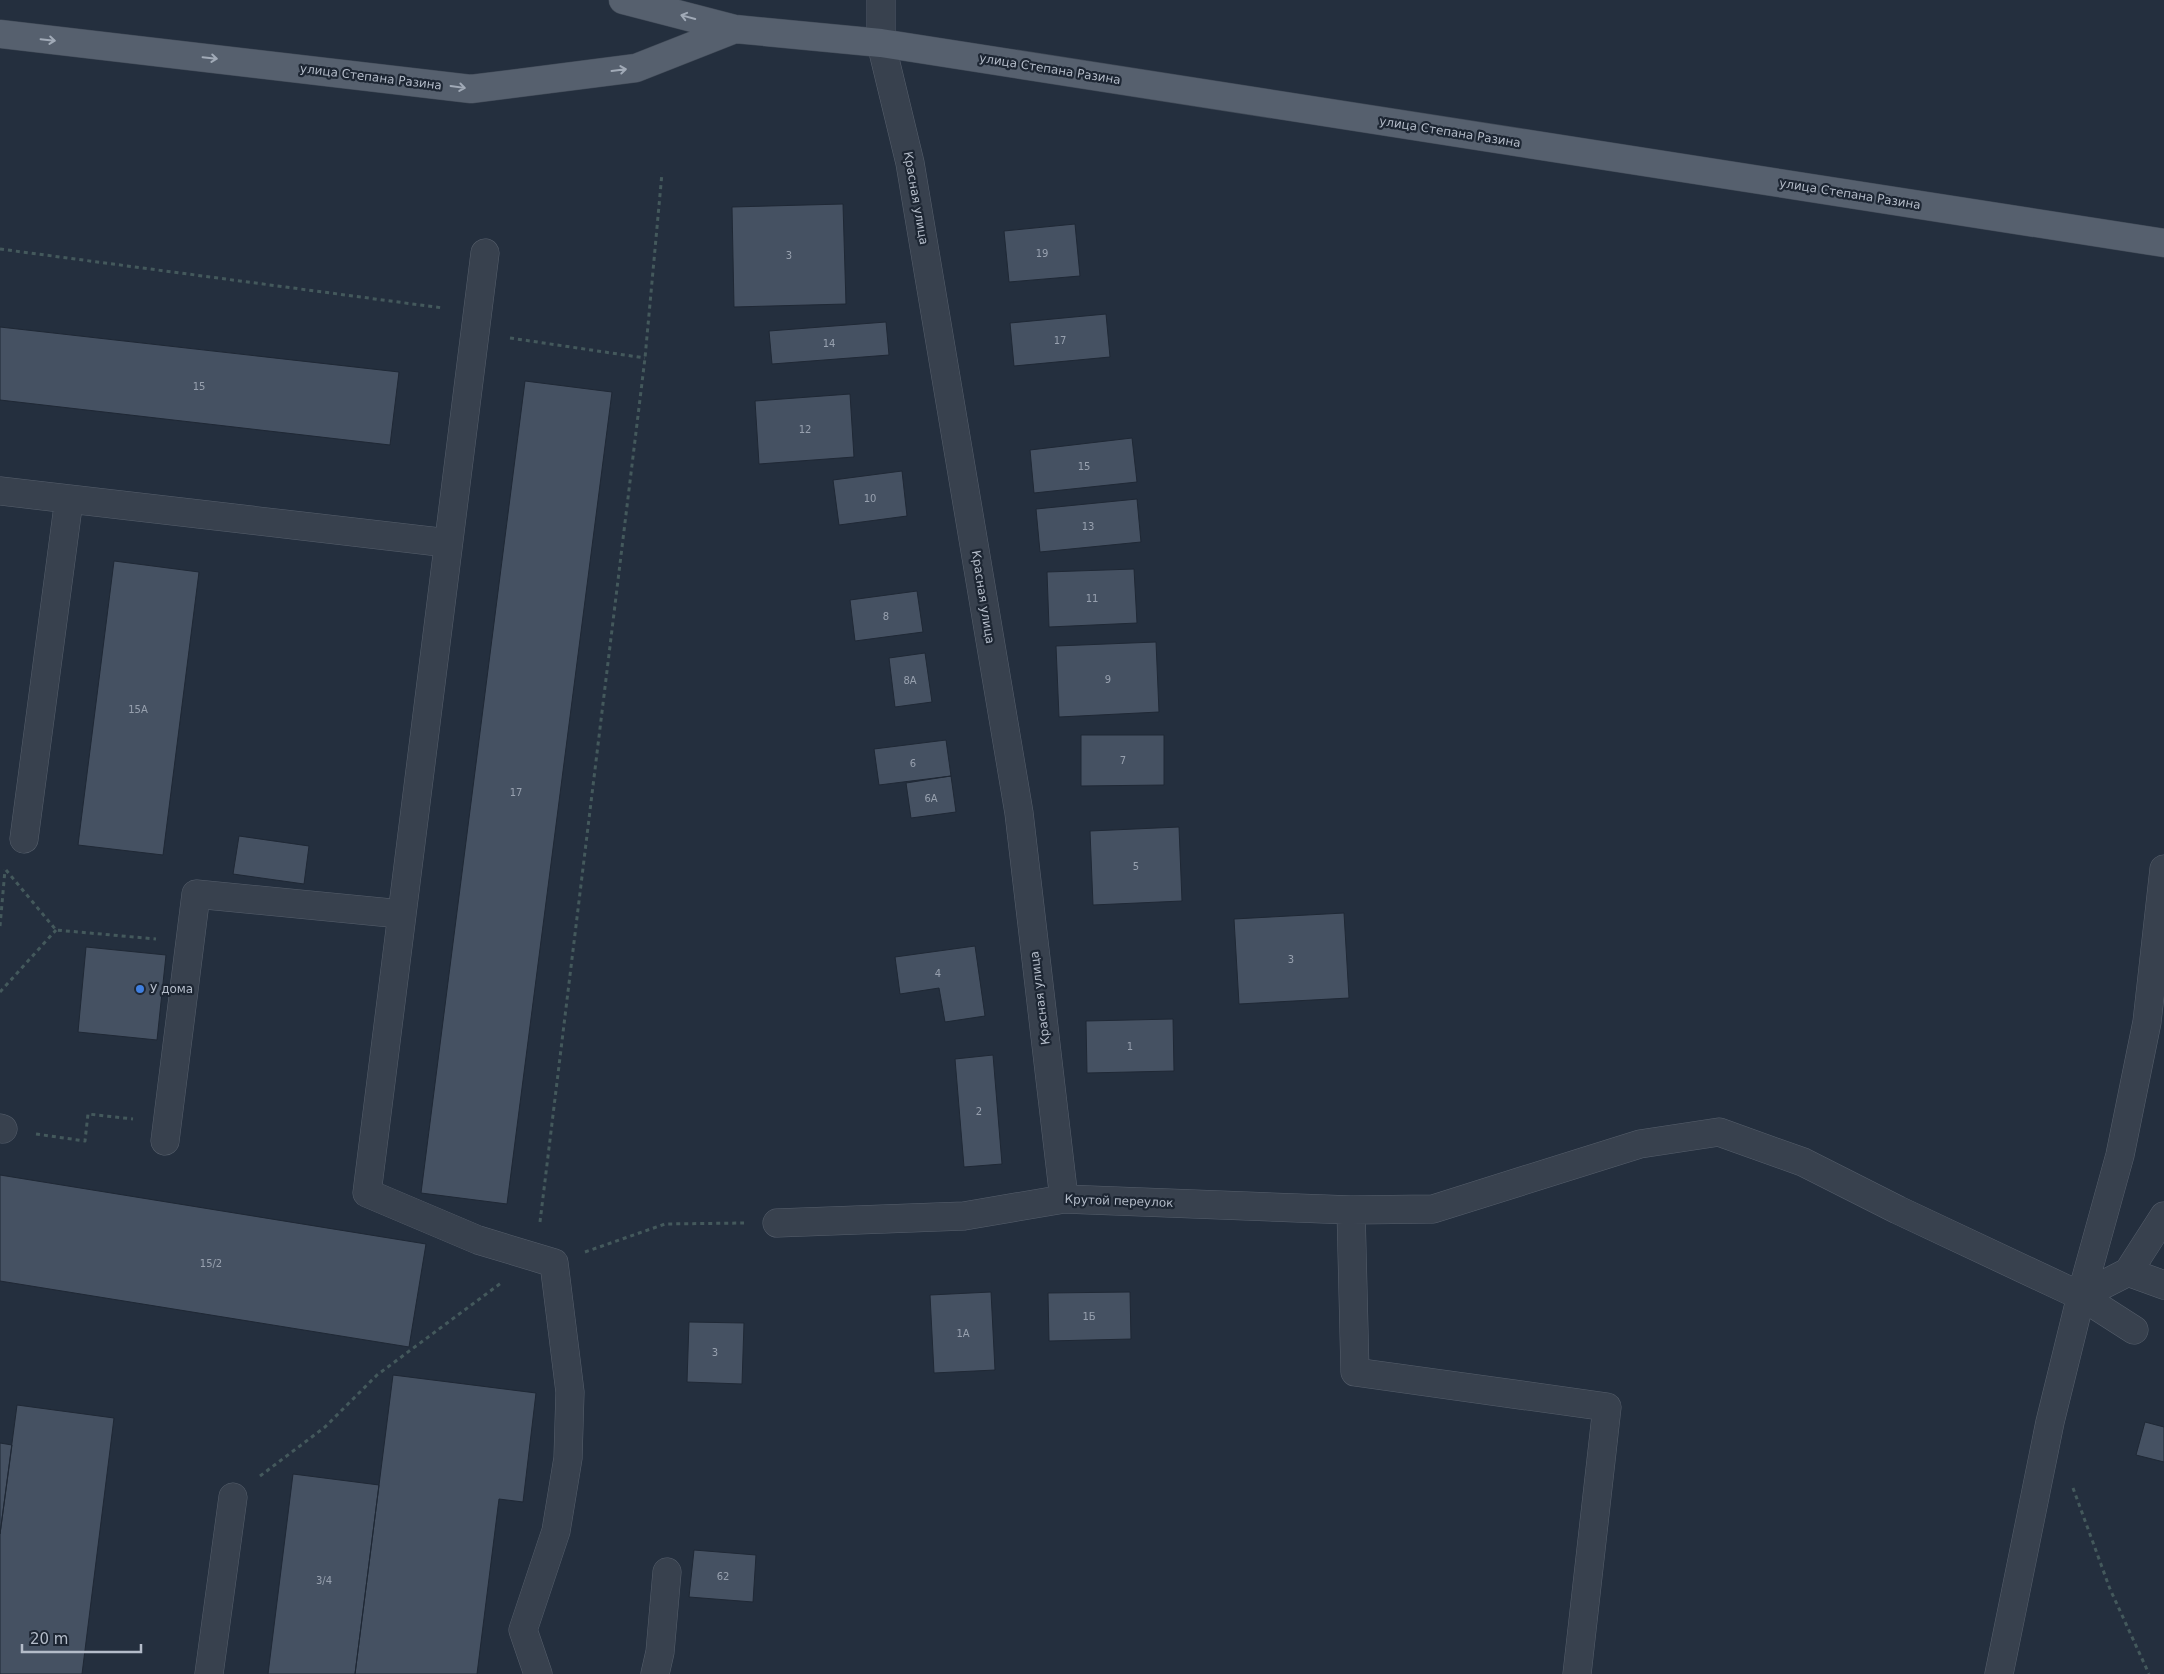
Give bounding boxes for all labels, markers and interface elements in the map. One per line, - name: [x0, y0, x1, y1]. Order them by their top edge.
- one-way arrow: [680, 12, 696, 21]
- one-way arrow: [40, 35, 56, 45]
- street label: улица Степана Разина: [978, 51, 1122, 87]
- one-way arrow: [202, 53, 218, 63]
- street label: улица Степана Разина: [299, 61, 443, 93]
- one-way arrow: [611, 65, 627, 75]
- one-way arrow: [450, 82, 466, 92]
- street label: улица Степана Разина: [1378, 114, 1522, 150]
- street label: Красная улица: [901, 150, 931, 246]
- street label: улица Степана Разина: [1778, 176, 1922, 212]
- house number: 19: [1036, 248, 1048, 259]
- house number: 3: [786, 250, 792, 261]
- house number: 17: [1054, 335, 1066, 346]
- house number: 14: [823, 338, 835, 349]
- house number: 15: [193, 381, 205, 392]
- house number: 12: [799, 424, 811, 435]
- house number: 15: [1078, 461, 1090, 472]
- house number: 10: [864, 493, 876, 504]
- house number: 13: [1082, 521, 1094, 532]
- street label: Красная улица: [969, 549, 997, 645]
- house number: 11: [1086, 593, 1098, 604]
- house number: 8: [883, 611, 889, 622]
- house number: 9: [1105, 674, 1111, 685]
- house number: 8А: [903, 675, 917, 686]
- house number: 15А: [128, 704, 148, 715]
- house number: 7: [1120, 755, 1126, 766]
- house number: 6: [910, 758, 916, 769]
- house number: 17: [510, 787, 522, 798]
- house number: 6А: [924, 793, 938, 804]
- house number: 5: [1133, 861, 1139, 872]
- street label: Красная улица: [1027, 950, 1053, 1046]
- house number: 3: [1288, 954, 1294, 965]
- house number: 4: [935, 968, 941, 979]
- place label: У дома: [150, 982, 193, 996]
- marker: У дома: [134, 983, 146, 995]
- house number: 1: [1127, 1041, 1133, 1052]
- house number: 2: [976, 1106, 982, 1117]
- street label: Крутой переулок: [1064, 1192, 1174, 1210]
- house number: 15/2: [200, 1258, 222, 1269]
- house number: 1Б: [1082, 1311, 1096, 1322]
- house number: 1А: [956, 1328, 970, 1339]
- house number: 3: [712, 1347, 718, 1358]
- house number: 62: [717, 1571, 729, 1582]
- house number: 3/4: [316, 1575, 332, 1586]
- scale bar: [22, 1622, 141, 1654]
- text: 20 m: [30, 1630, 68, 1648]

